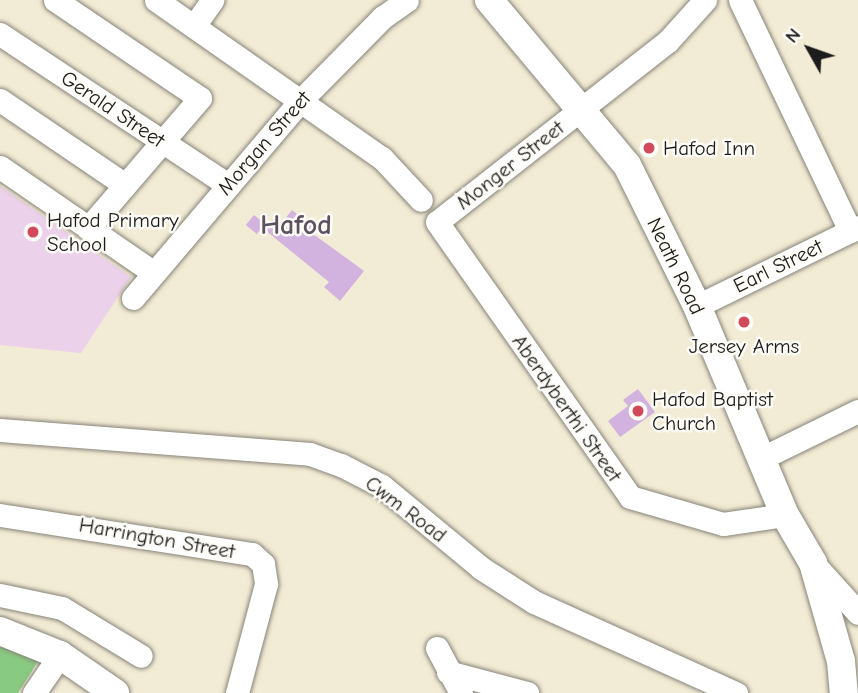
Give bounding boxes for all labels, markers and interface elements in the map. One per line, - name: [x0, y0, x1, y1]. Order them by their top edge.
- north arrow: [774, 14, 844, 84]
- text: N: [780, 24, 805, 47]
- street label: Gerald Street: [56, 65, 170, 153]
- street label: Morgan Street: [212, 86, 316, 200]
- street label: Monger Street: [451, 115, 569, 215]
- place label: Hafod Inn: [663, 135, 755, 161]
- marker: Hafod Inn: [641, 140, 657, 156]
- place label: Hafod Primary School: [47, 207, 179, 257]
- district label: Hafod: [260, 208, 332, 242]
- street label: Neath Road: [642, 213, 710, 319]
- marker: Hafod Primary School: [25, 224, 41, 240]
- street label: Earl Street: [729, 234, 827, 298]
- marker: Jersey Arms: [736, 314, 752, 330]
- street label: Aberdyberthi Street: [507, 330, 627, 486]
- place label: Jersey Arms: [689, 333, 799, 359]
- place label: Hafod Baptist Church: [652, 386, 773, 436]
- marker: Hafod Baptist Church: [630, 403, 646, 419]
- street label: Cwm Road: [360, 470, 452, 548]
- street label: Harrington Street: [77, 512, 237, 564]

